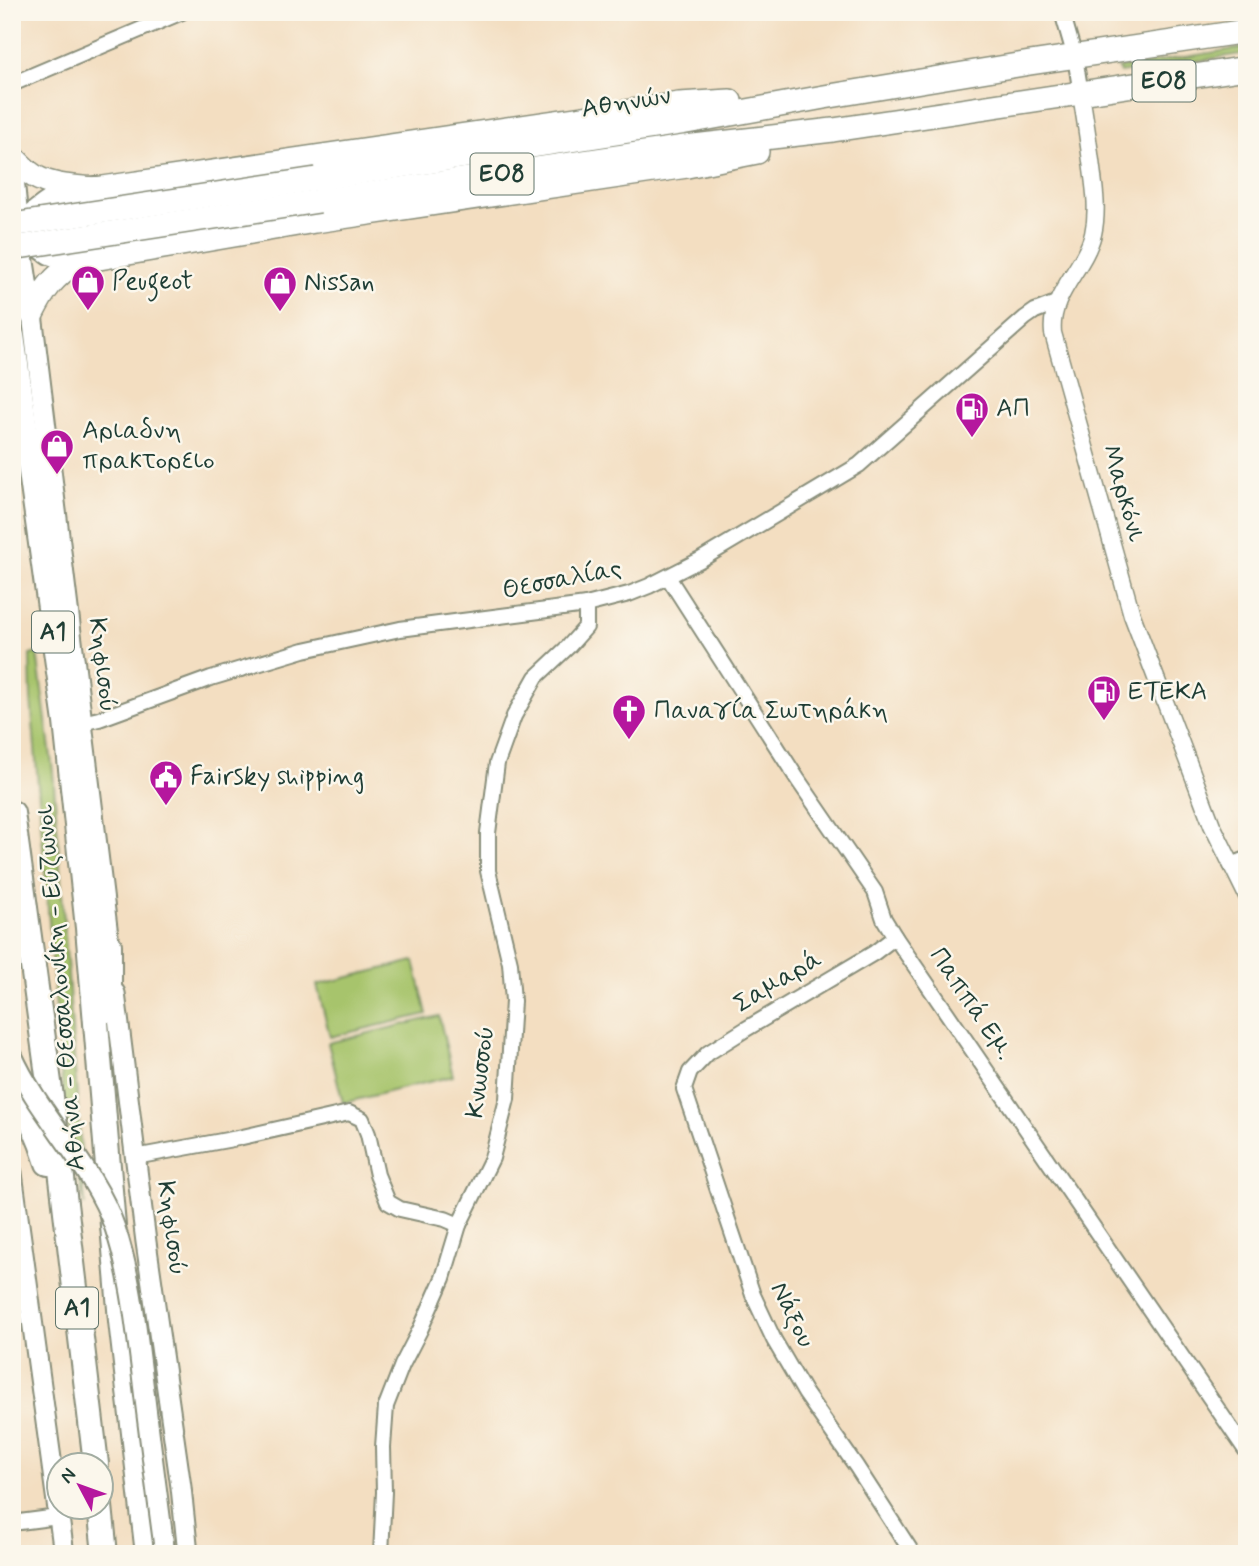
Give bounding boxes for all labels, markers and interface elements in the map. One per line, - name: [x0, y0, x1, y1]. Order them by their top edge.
- road number: ΕΟ8: [1132, 60, 1196, 102]
- street label: Αθηνών: [579, 79, 673, 127]
- road number: ΕΟ8: [470, 154, 534, 194]
- shop icon: Peugeot: [69, 263, 107, 312]
- shop icon: Nissan: [261, 264, 299, 313]
- place label: Peugeot: [112, 265, 193, 302]
- place label: Nissan: [304, 266, 375, 300]
- fuel station icon: ΑΠ: [953, 390, 991, 439]
- place label: ΑΠ: [996, 392, 1030, 426]
- place label: Αριαδνη πρακτορειο: [82, 414, 215, 478]
- shop icon: Αριαδνη πρακτορειο: [38, 427, 76, 476]
- street label: Μαρκόνι: [1093, 441, 1153, 546]
- street label: Θεσσαλίας: [499, 552, 625, 608]
- road number: Α1: [32, 612, 74, 652]
- street label: Κηφισού: [79, 616, 125, 714]
- fuel station icon: ΕΤΕΚΑ: [1085, 673, 1123, 722]
- place label: ΕΤΕΚΑ: [1128, 675, 1208, 709]
- church icon: Παναγία Σωτηράκη: [610, 692, 648, 741]
- place label: Παναγία Σωτηράκη: [654, 694, 888, 728]
- public building icon: Fairsky shipping: [147, 758, 185, 807]
- place label: Fairsky shipping: [190, 760, 364, 794]
- street label: Αθήνα - Θεσσαλονίκη - Εύζωνοι: [28, 803, 94, 1173]
- street label: Παππά Εμ.: [921, 941, 1021, 1067]
- street label: Σαμαρά: [728, 943, 828, 1021]
- street label: Κνωσσού: [458, 1024, 504, 1120]
- street label: Κηφισού: [148, 1179, 194, 1277]
- street label: Νάξου: [762, 1276, 822, 1354]
- road number: Α1: [56, 1288, 98, 1328]
- north arrow: [46, 1450, 116, 1520]
- text: N: [55, 1463, 82, 1489]

